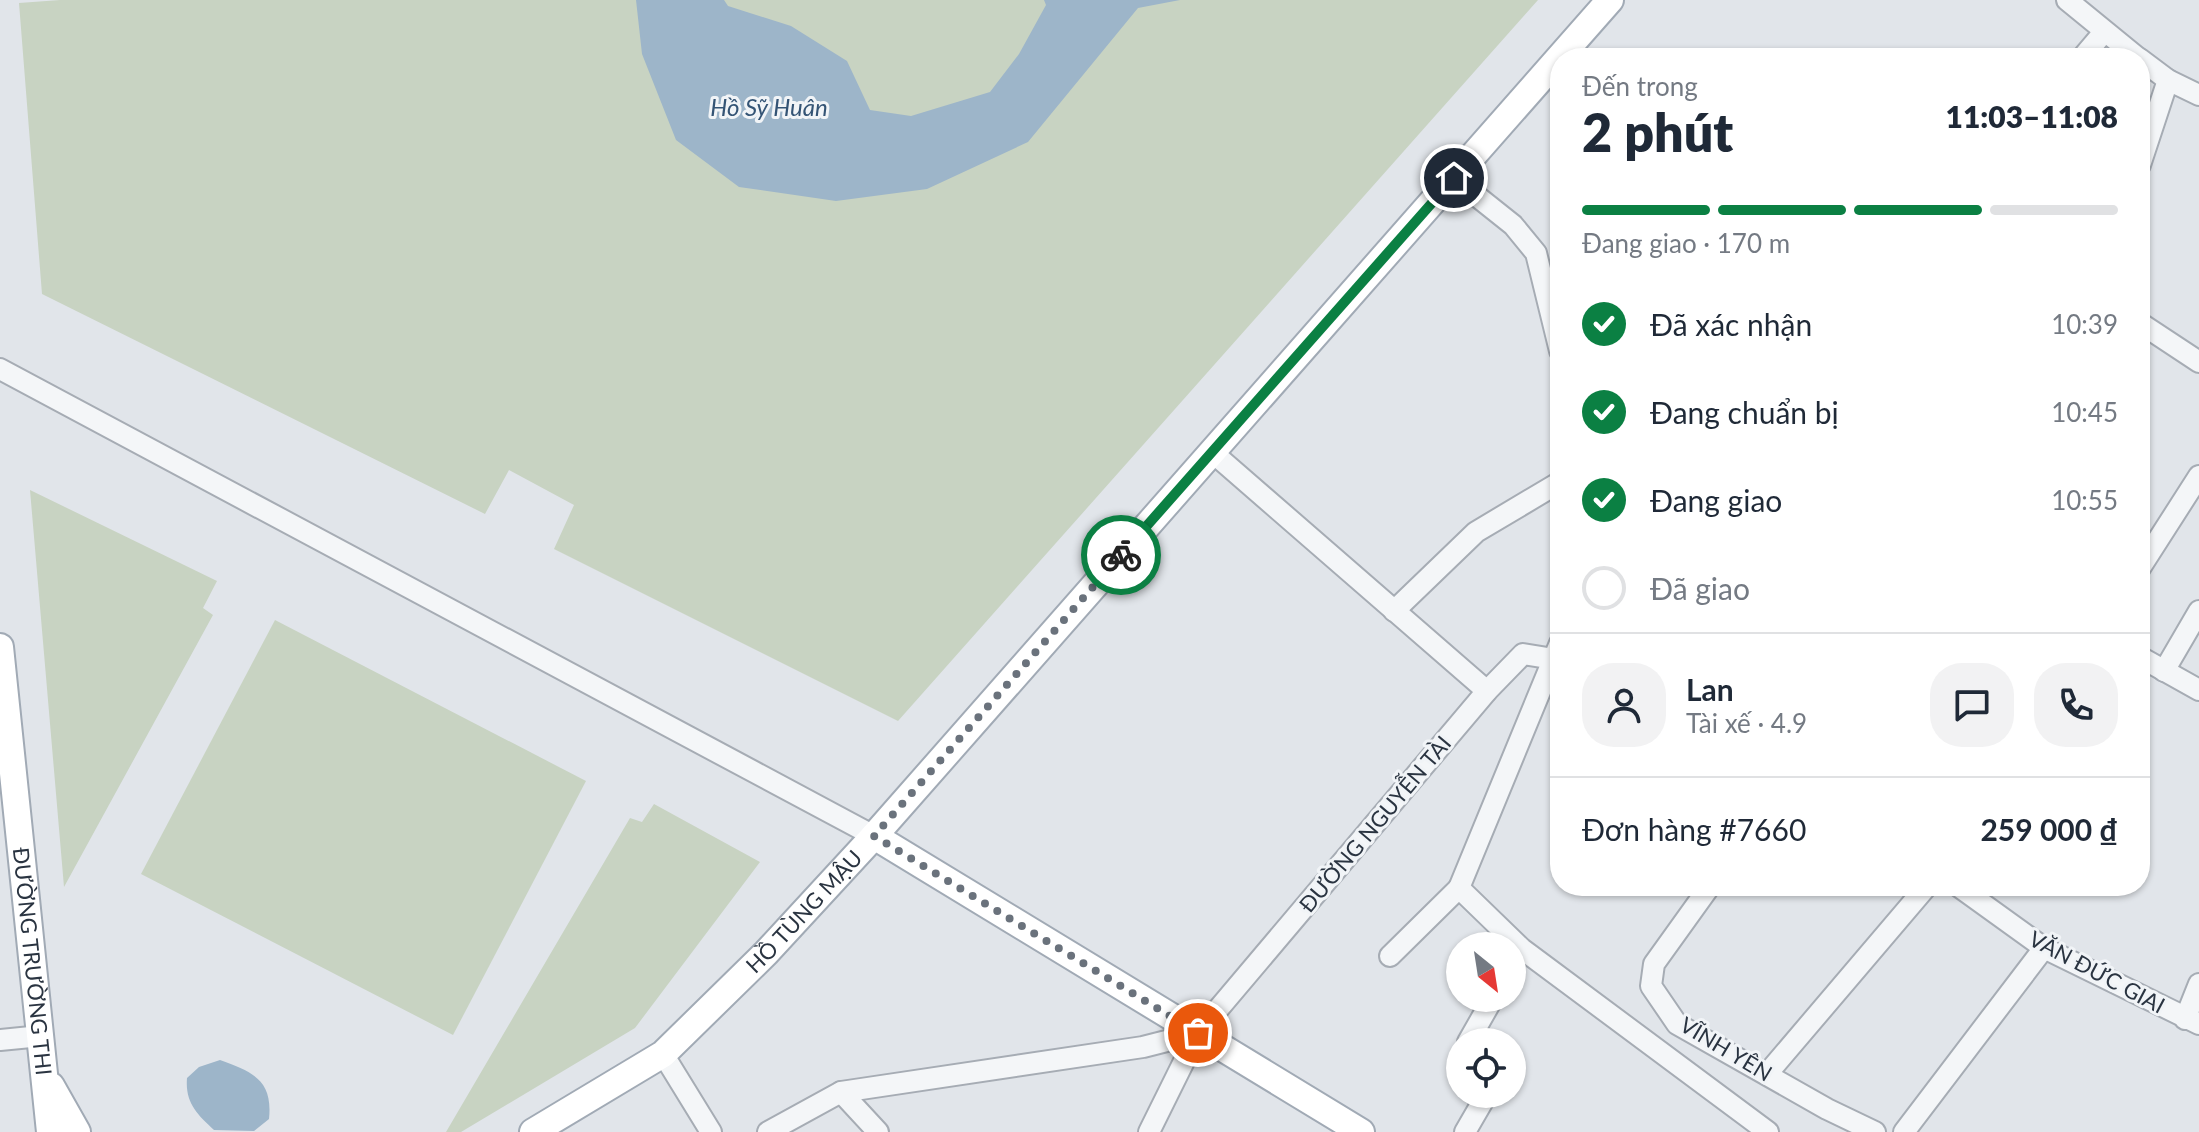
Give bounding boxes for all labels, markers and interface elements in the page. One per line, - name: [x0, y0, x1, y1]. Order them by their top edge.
- text: Đến trong: [1582, 70, 1698, 102]
- water label: Hồ Sỹ Huân: [710, 92, 828, 121]
- text: 11:03–11:08: [1945, 98, 2118, 134]
- text: 2 phút: [1582, 101, 1733, 163]
- pin: [1420, 144, 1488, 212]
- icon: home: [1432, 156, 1476, 200]
- text: Đang giao · 170 m: [1582, 227, 1790, 259]
- icon: check: [1582, 302, 1626, 346]
- text: Đã xác nhận: [1650, 306, 1812, 342]
- text: 10:39: [2051, 308, 2118, 340]
- icon: check: [1582, 390, 1626, 434]
- text: Đang chuẩn bị: [1650, 394, 1839, 430]
- text: 10:45: [2051, 396, 2118, 428]
- icon: check: [1582, 478, 1626, 522]
- text: Đang giao: [1650, 482, 1782, 518]
- text: 10:55: [2051, 484, 2118, 516]
- courier: [1081, 515, 1161, 595]
- icon: bike: [1099, 533, 1143, 577]
- text: Đã giao: [1650, 570, 1750, 606]
- button: person: [1582, 663, 1666, 747]
- button: chat: [1930, 663, 2014, 747]
- button: phone: [2034, 663, 2118, 747]
- text: Lan: [1686, 671, 1734, 707]
- text: Tài xế · 4.9: [1686, 707, 1807, 739]
- street label: ĐƯỜNG NGUYỄN TÀI: [1291, 729, 1456, 917]
- text: Đơn hàng #7660: [1582, 811, 1806, 847]
- text: 259 000 ₫: [1980, 811, 2118, 847]
- street label: HỒ TÙNG MẬU: [740, 844, 867, 978]
- street label: ĐƯỜNG TRƯỜNG THI: [8, 846, 58, 1077]
- street label: VĂN ĐỨC GIAI: [2025, 924, 2170, 1019]
- north arrow: [1446, 932, 1526, 1012]
- map controls: [1446, 932, 1526, 1108]
- pin: [1164, 999, 1232, 1067]
- icon: bag: [1176, 1011, 1220, 1055]
- street label: VĨNH YÊN: [1675, 1011, 1777, 1087]
- button: locate: [1446, 1028, 1526, 1108]

